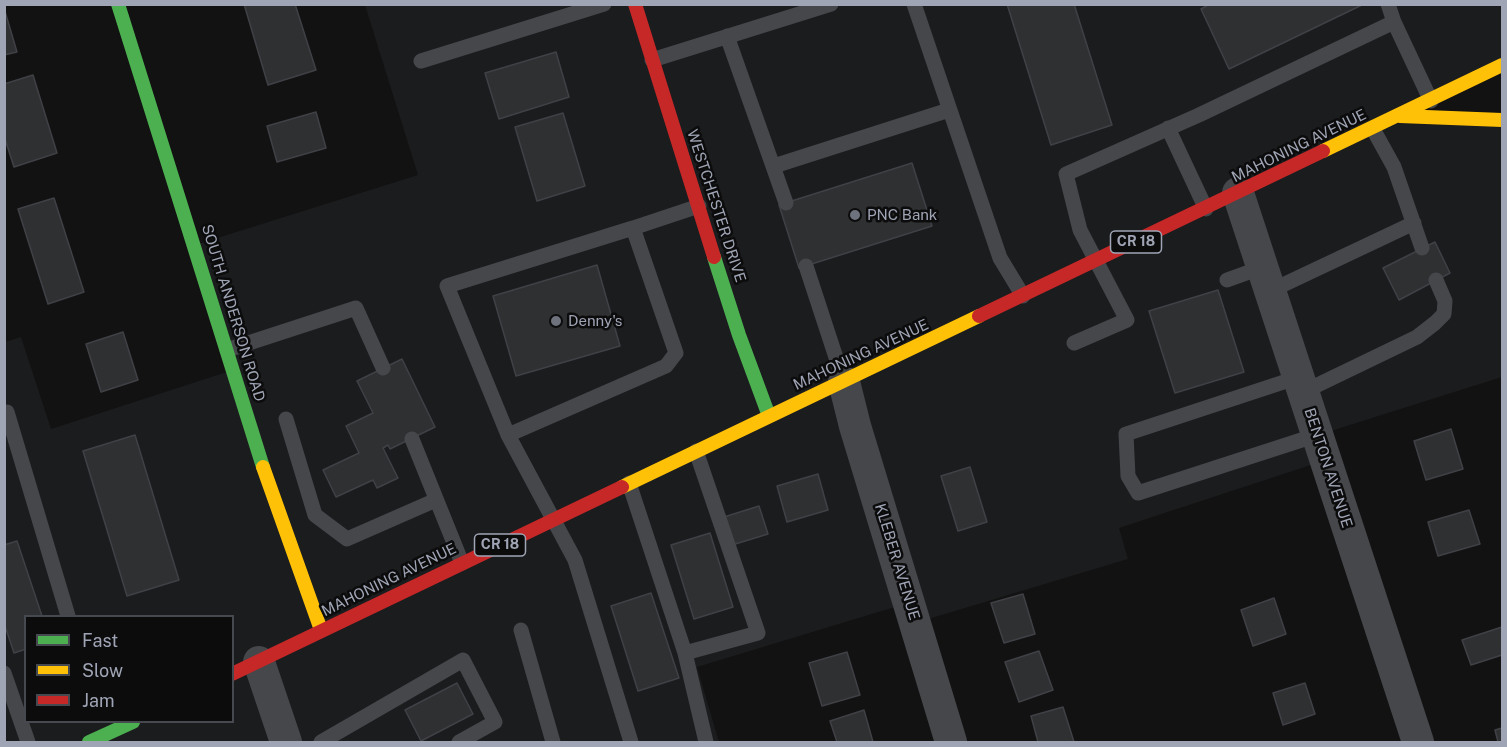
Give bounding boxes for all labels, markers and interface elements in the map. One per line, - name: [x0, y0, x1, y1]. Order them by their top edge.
- street label: MAHONING AVENUE: [1229, 106, 1369, 186]
- street label: WESTCHESTER DRIVE: [683, 127, 749, 285]
- place label: PNC Bank: [867, 206, 937, 224]
- marker: PNC Bank: [848, 208, 862, 222]
- street label: SOUTH ANDERSON ROAD: [197, 222, 269, 404]
- road number: CR 18: [1110, 231, 1162, 253]
- place label: Denny's: [568, 312, 622, 330]
- marker: Denny's: [549, 314, 563, 328]
- street label: MAHONING AVENUE: [790, 316, 932, 394]
- street label: BENTON AVENUE: [1300, 406, 1356, 530]
- street label: KLEBER AVENUE: [871, 501, 923, 623]
- road number: CR 18: [474, 534, 526, 556]
- street label: MAHONING AVENUE: [319, 540, 459, 620]
- legend: [24, 615, 234, 723]
- text: Fast: [82, 630, 118, 651]
- text: Slow: [82, 660, 123, 681]
- text: Jam: [82, 690, 115, 711]

